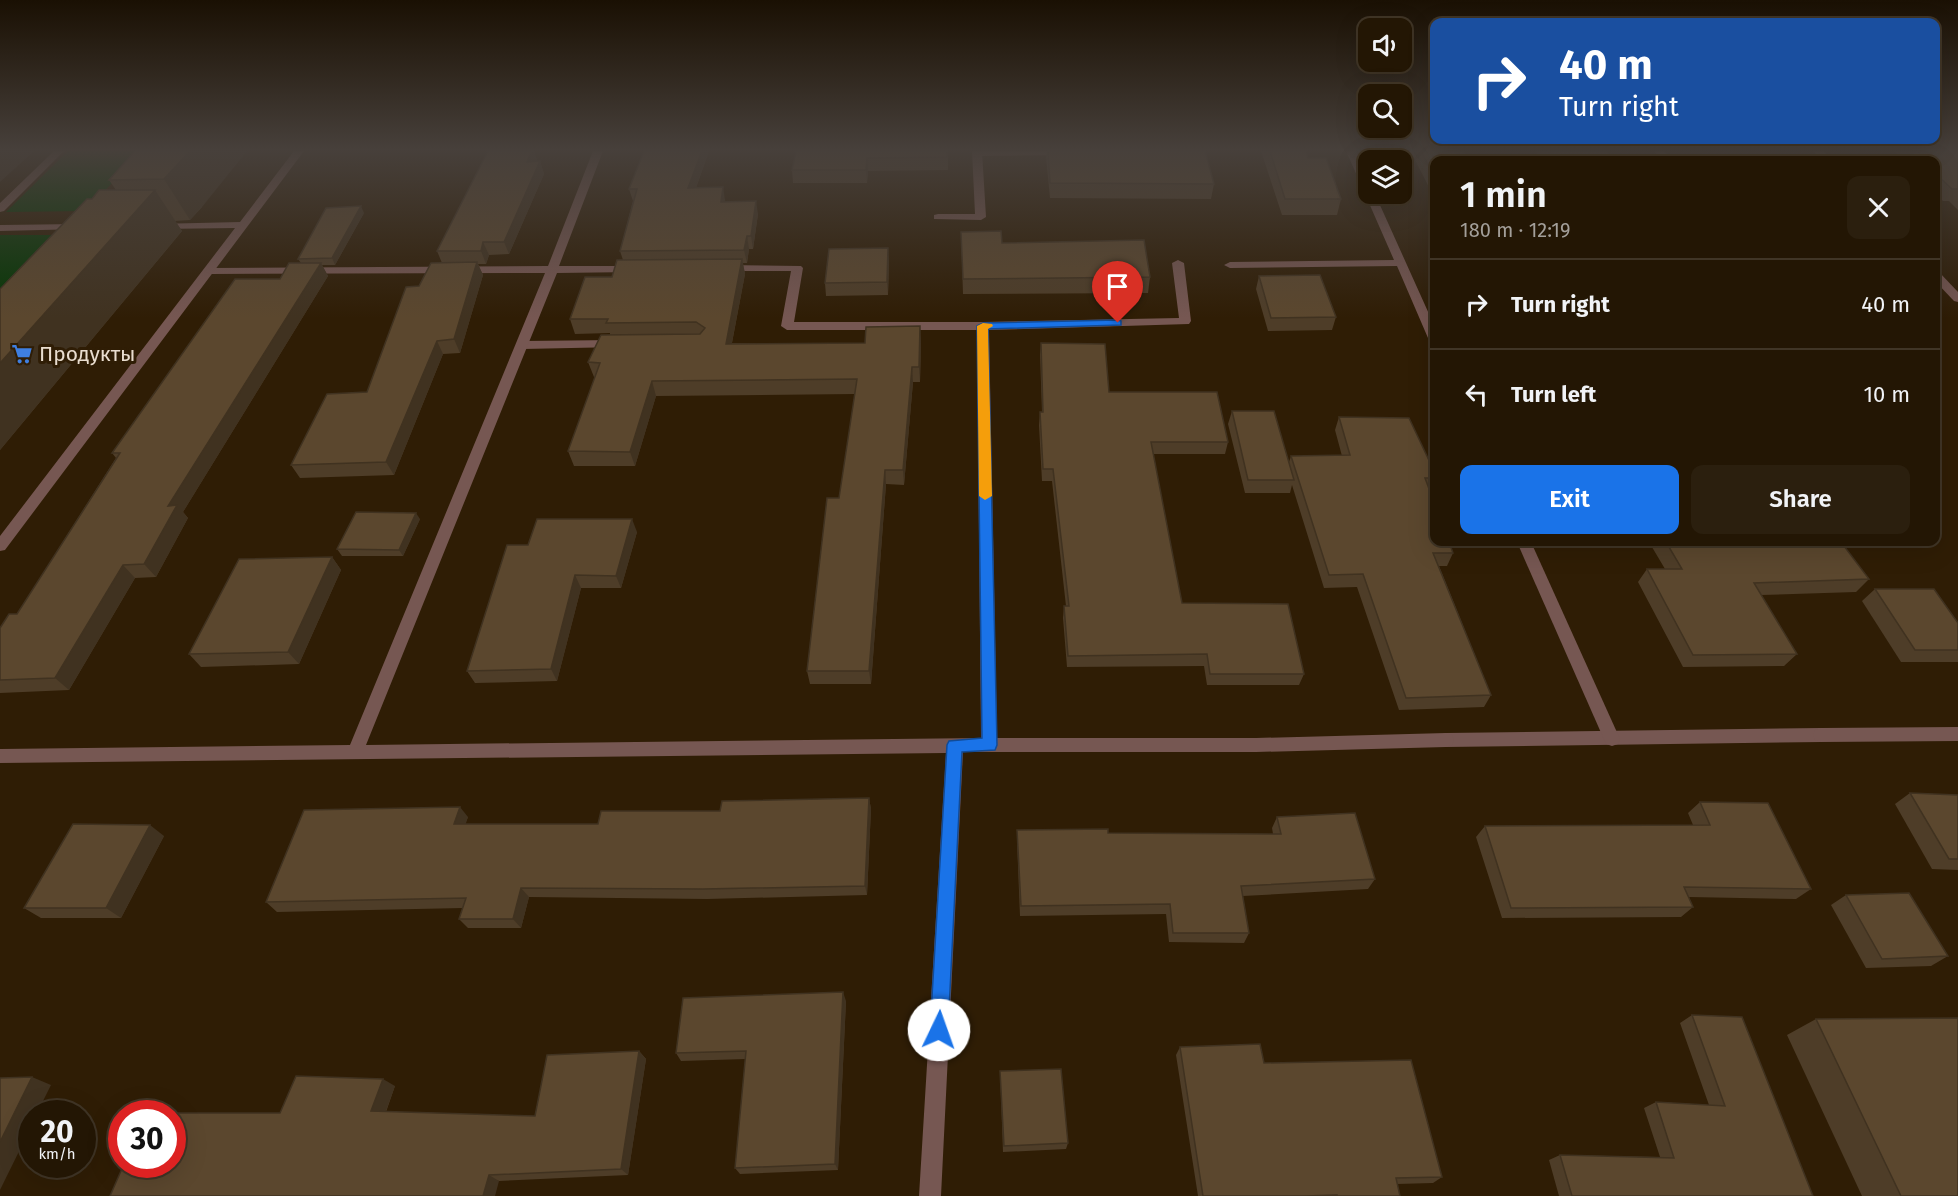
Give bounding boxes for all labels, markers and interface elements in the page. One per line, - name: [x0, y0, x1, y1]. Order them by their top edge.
- map controls: [1358, 18, 1412, 204]
- button: sound: [1358, 18, 1412, 72]
- text: 40 m: [1559, 40, 1653, 90]
- icon: right: [1460, 42, 1538, 120]
- button: search: [1358, 84, 1412, 138]
- text: Turn right: [1559, 91, 1679, 123]
- button: layers: [1358, 150, 1412, 204]
- text: 1 min: [1460, 173, 1547, 217]
- button: close: [1847, 176, 1910, 239]
- text: 180 m · 12:19: [1460, 218, 1570, 242]
- pin: [1092, 261, 1143, 323]
- icon: arrive: [1101, 270, 1134, 303]
- icon: right: [1460, 288, 1493, 321]
- text: Turn right: [1511, 291, 1610, 318]
- text: 40 m: [1861, 291, 1910, 318]
- place label: Продукты: [39, 341, 136, 367]
- supermarket icon: Продукты: [10, 342, 34, 366]
- icon: left: [1460, 378, 1493, 411]
- text: Turn left: [1511, 381, 1596, 408]
- text: 10 m: [1864, 381, 1910, 408]
- button: Exit: [1460, 465, 1679, 534]
- button: Share: [1691, 465, 1910, 534]
- position arrow: [907, 998, 971, 1062]
- speed limit sign: 30: [108, 1100, 186, 1178]
- text: 20: [40, 1114, 74, 1150]
- text: km/h: [38, 1145, 76, 1163]

